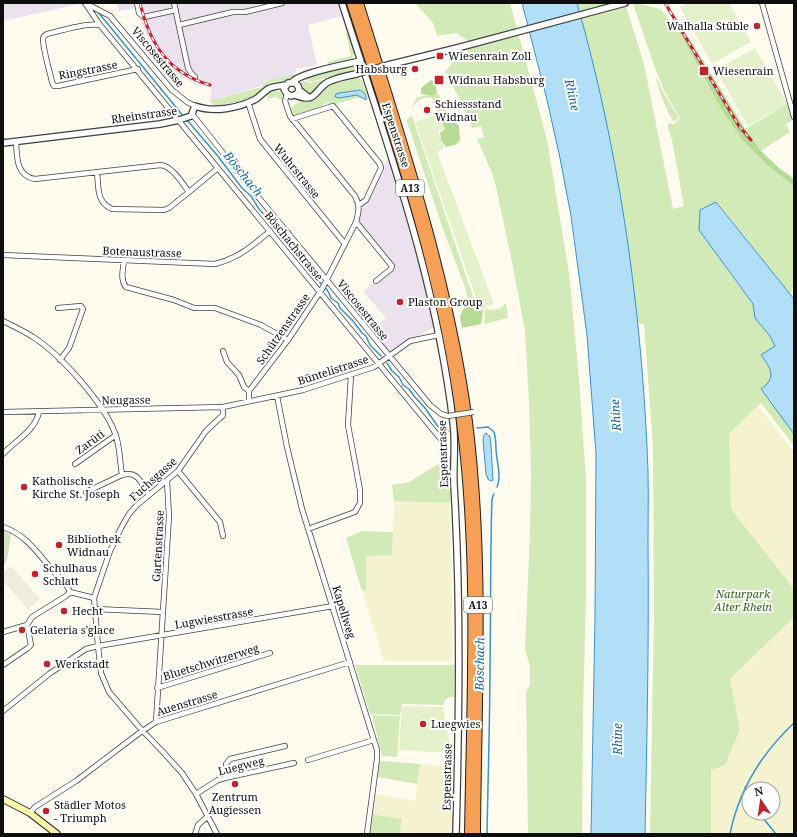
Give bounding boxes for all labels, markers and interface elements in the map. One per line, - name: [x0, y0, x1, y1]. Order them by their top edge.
- place label: Walhalla Stüble: [667, 18, 749, 33]
- marker: Walhalla Stüble: [752, 21, 762, 31]
- street label: Viscosestrasse: [129, 23, 188, 90]
- place label: Wiesenrain Zoll: [448, 48, 532, 63]
- marker: Wiesenrain Zoll: [435, 51, 445, 61]
- street label: Ringstrasse: [57, 56, 119, 83]
- place label: Habsburg: [356, 61, 407, 76]
- place label: Wiesenrain: [713, 63, 774, 78]
- marker: Habsburg: [410, 64, 420, 74]
- marker: Wiesenrain: [698, 65, 710, 77]
- place label: Widnau Habsburg: [448, 72, 544, 87]
- marker: Widnau Habsburg: [433, 74, 445, 86]
- water label: Rhine: [561, 77, 584, 112]
- place label: Schiessstand Widnau: [435, 96, 502, 124]
- street label: Espenstrasse: [379, 101, 414, 169]
- street label: Rheinstrasse: [110, 102, 178, 127]
- marker: Schiessstand Widnau: [422, 105, 432, 115]
- street label: Wuhrstrasse: [271, 140, 324, 201]
- water label: Böschach: [219, 147, 267, 200]
- road number: A13: [396, 180, 424, 196]
- street label: Böschachstrasse: [262, 208, 327, 284]
- street label: Botenaustrasse: [102, 243, 182, 260]
- street label: Viscosestrasse: [334, 276, 393, 343]
- street label: Schützenstrasse: [252, 290, 313, 367]
- place label: Plaston Group: [408, 294, 483, 309]
- marker: Plaston Group: [395, 297, 405, 307]
- street label: Büntelistrasse: [295, 351, 370, 388]
- street label: Neugasse: [101, 392, 151, 407]
- water label: Rhine: [606, 398, 625, 433]
- street label: Espenstrasse: [434, 420, 451, 488]
- street label: Zarüti: [72, 426, 108, 457]
- street label: Fuchsgasse: [126, 453, 180, 504]
- place label: Katholische Kirche St. Joseph: [32, 473, 120, 501]
- marker: Katholische Kirche St. Joseph: [19, 482, 29, 492]
- street label: Gartenstrasse: [148, 510, 167, 582]
- place label: Bibliothek Widnau: [67, 531, 121, 559]
- marker: Bibliothek Widnau: [54, 540, 64, 550]
- place label: Schulhaus Schlatt: [43, 560, 97, 588]
- marker: Schulhaus Schlatt: [30, 569, 40, 579]
- street label: Kapellweg: [329, 584, 360, 640]
- park label: Naturpark Alter Rhein: [713, 586, 772, 614]
- road number: A13: [464, 597, 492, 613]
- place label: Hecht: [72, 603, 103, 618]
- street label: Lugwiesstrasse: [174, 603, 254, 632]
- marker: Hecht: [59, 606, 69, 616]
- place label: Gelateria s'glace: [30, 622, 115, 637]
- marker: Gelateria s'glace: [17, 625, 27, 635]
- water label: Böschach: [471, 637, 488, 692]
- street label: Bluetschwitzerweg: [161, 640, 261, 683]
- place label: Werkstadt: [55, 656, 109, 671]
- marker: Werkstadt: [42, 659, 52, 669]
- street label: Auenstrasse: [154, 686, 219, 719]
- place label: Luegwies: [431, 716, 481, 731]
- marker: Luegwies: [418, 719, 428, 729]
- water label: Rhine: [609, 723, 626, 756]
- street label: Espenstrasse: [438, 743, 455, 811]
- street label: Luegweg: [216, 753, 266, 778]
- marker: Zentrum Augiessen: [230, 779, 240, 789]
- north arrow: [741, 781, 781, 821]
- text: N: [753, 782, 765, 799]
- place label: Zentrum Augiessen: [209, 789, 261, 817]
- place label: Städler Motos - Triumph: [54, 797, 126, 825]
- marker: Städler Motos - Triumph: [41, 806, 51, 816]

